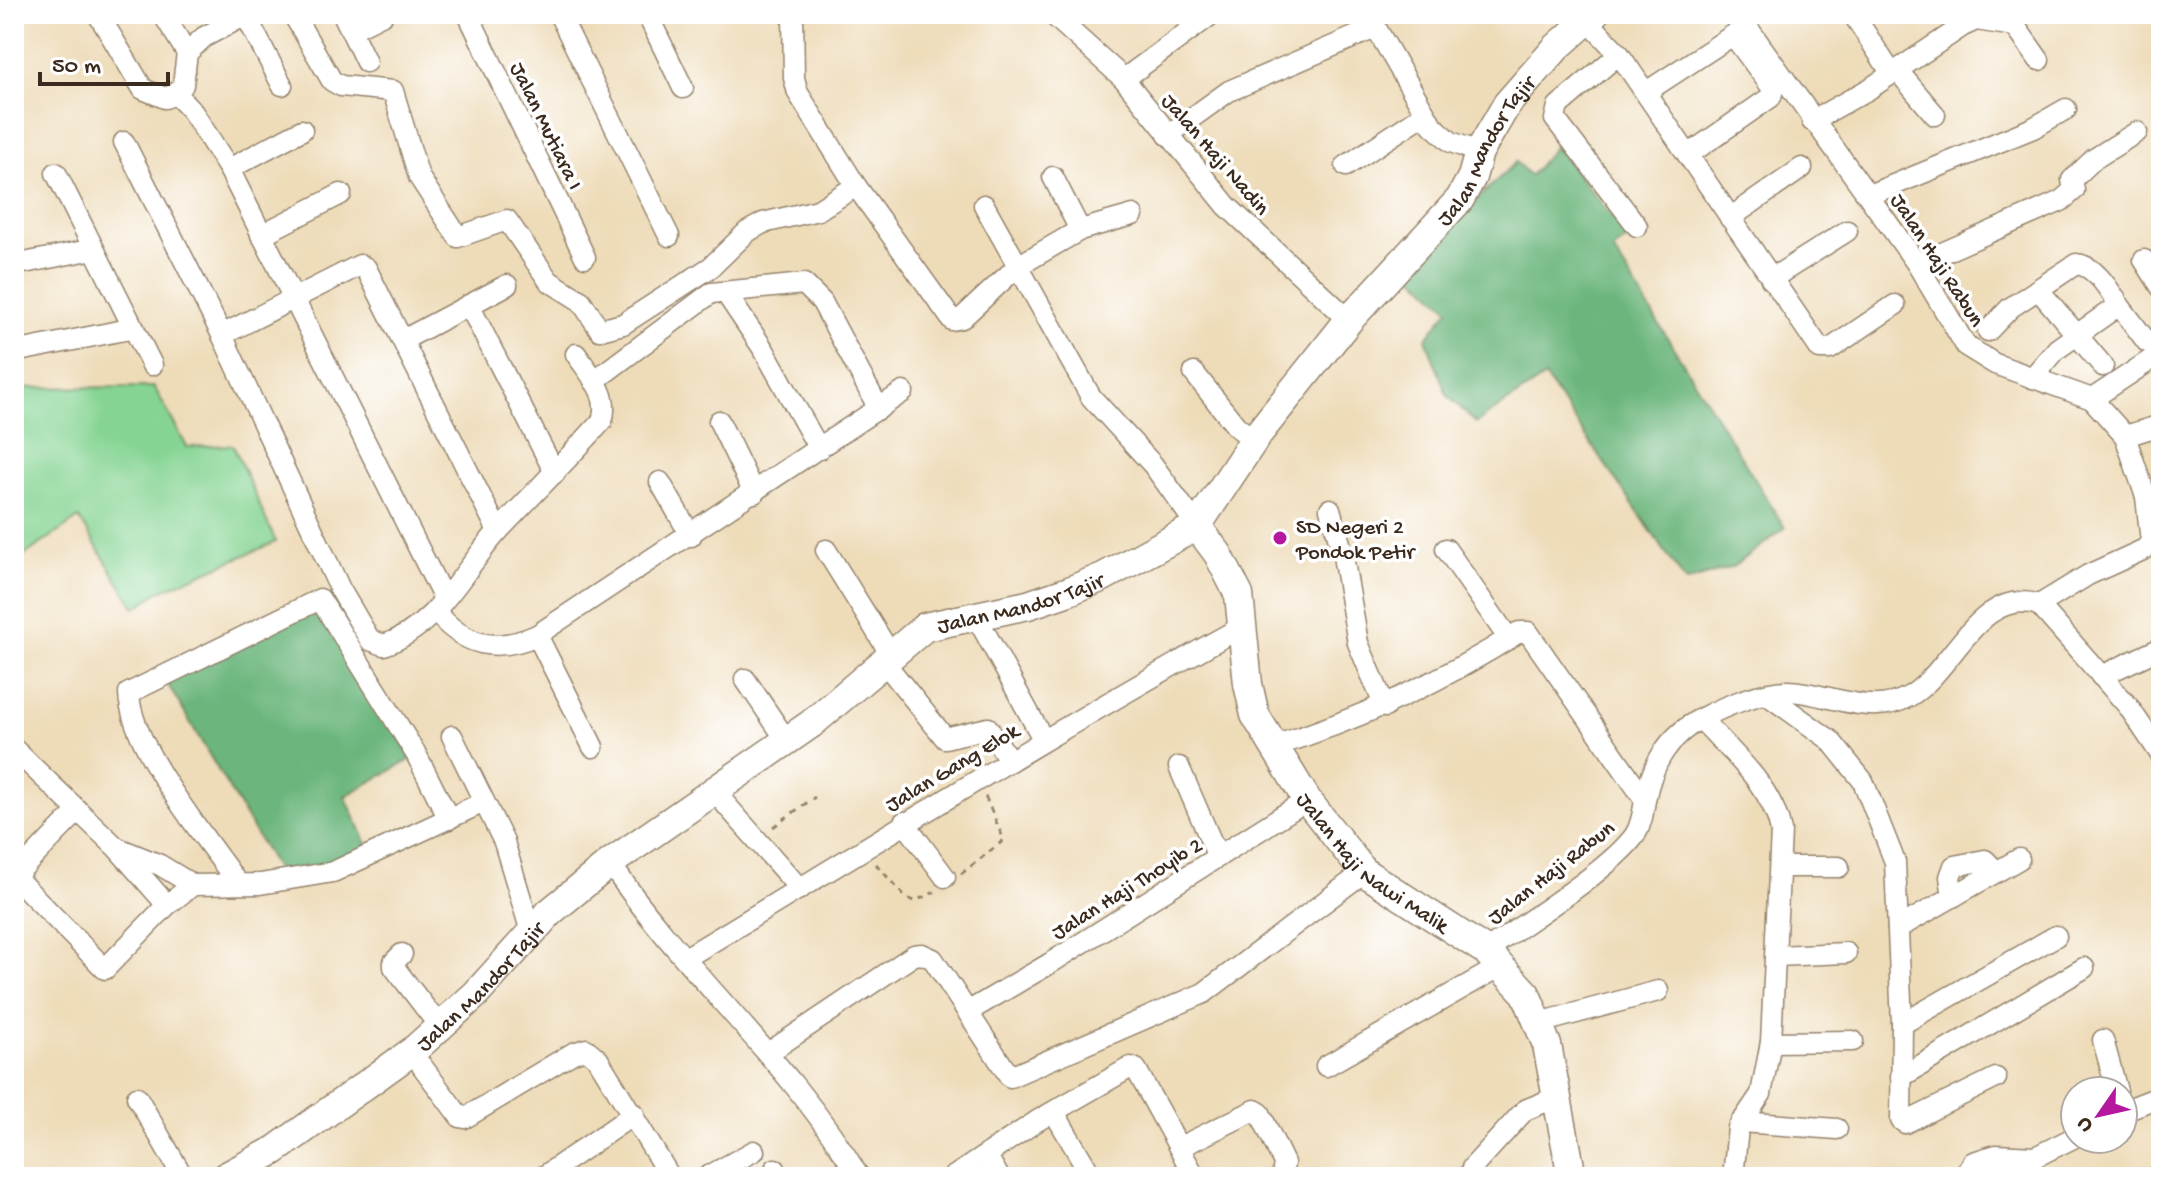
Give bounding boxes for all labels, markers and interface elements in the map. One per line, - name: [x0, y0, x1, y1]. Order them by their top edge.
- scale bar: [40, 36, 168, 86]
- text: 50 m: [52, 53, 101, 82]
- street label: Jalan Mutiara I: [502, 59, 586, 195]
- street label: Jalan Mandor Tajir: [1433, 70, 1544, 233]
- street label: Jalan Haji Nadin: [1154, 90, 1274, 222]
- street label: Jalan Haji Rabun: [1883, 190, 1989, 333]
- place label: SD Negeri 2 Pondok Petir: [1295, 516, 1417, 567]
- marker: SD Negeri 2 Pondok Petir: [1271, 529, 1289, 547]
- street label: Jalan Mandor Tajir: [935, 568, 1110, 641]
- street label: Jalan Gang Elok: [882, 718, 1026, 819]
- street label: Jalan Haji Nawi Malik: [1289, 789, 1454, 942]
- street label: Jalan Haji Rabun: [1484, 816, 1622, 932]
- street label: Jalan Haji Thoyib 2: [1048, 834, 1208, 947]
- street label: Jalan Mandor Tajir: [413, 916, 553, 1058]
- north arrow: [2059, 1075, 2139, 1155]
- text: U: [2071, 1111, 2100, 1136]

